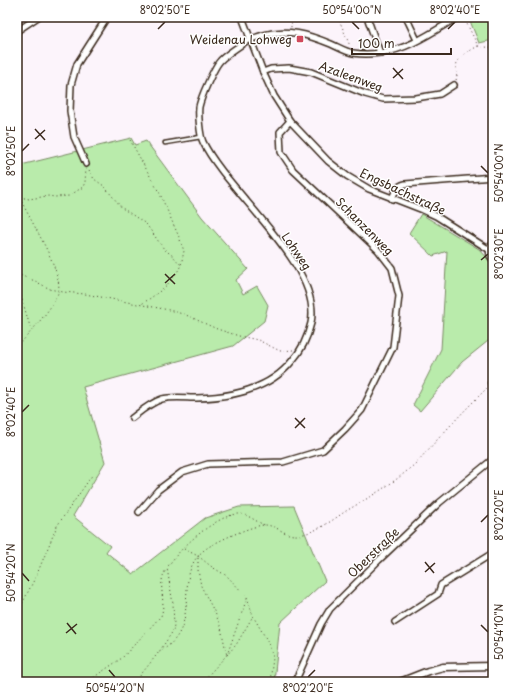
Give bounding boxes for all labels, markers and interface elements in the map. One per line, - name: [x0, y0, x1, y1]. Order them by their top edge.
- text: 8°02'50"E: [140, 2, 190, 17]
- text: 50°54'00"N: [322, 2, 382, 17]
- text: 8°02'40"E: [430, 2, 480, 17]
- place label: Weidenau Lohweg: [190, 30, 292, 48]
- scale bar: [352, 30, 451, 56]
- marker: Weidenau Lohweg: [295, 34, 305, 44]
- text: 100 m: [358, 34, 395, 52]
- street label: Azaleenweg: [317, 56, 385, 96]
- text: 8°02'50"E: [3, 126, 18, 176]
- text: 50°54'00"N: [491, 143, 506, 203]
- street label: Engsbachstraße: [357, 163, 449, 219]
- street label: Schanzenweg: [332, 193, 398, 259]
- street label: Lohweg: [278, 228, 316, 274]
- text: 8°02'30"E: [491, 229, 506, 279]
- text: 8°02'40"E: [3, 387, 18, 437]
- text: 8°02'20"E: [491, 489, 506, 541]
- street label: Oberstraße: [343, 523, 403, 581]
- text: 50°54'20"N: [3, 543, 18, 603]
- text: 50°54'10"N: [491, 603, 506, 660]
- text: 50°54'20"N: [85, 680, 145, 695]
- text: 8°02'20"E: [282, 680, 334, 695]

